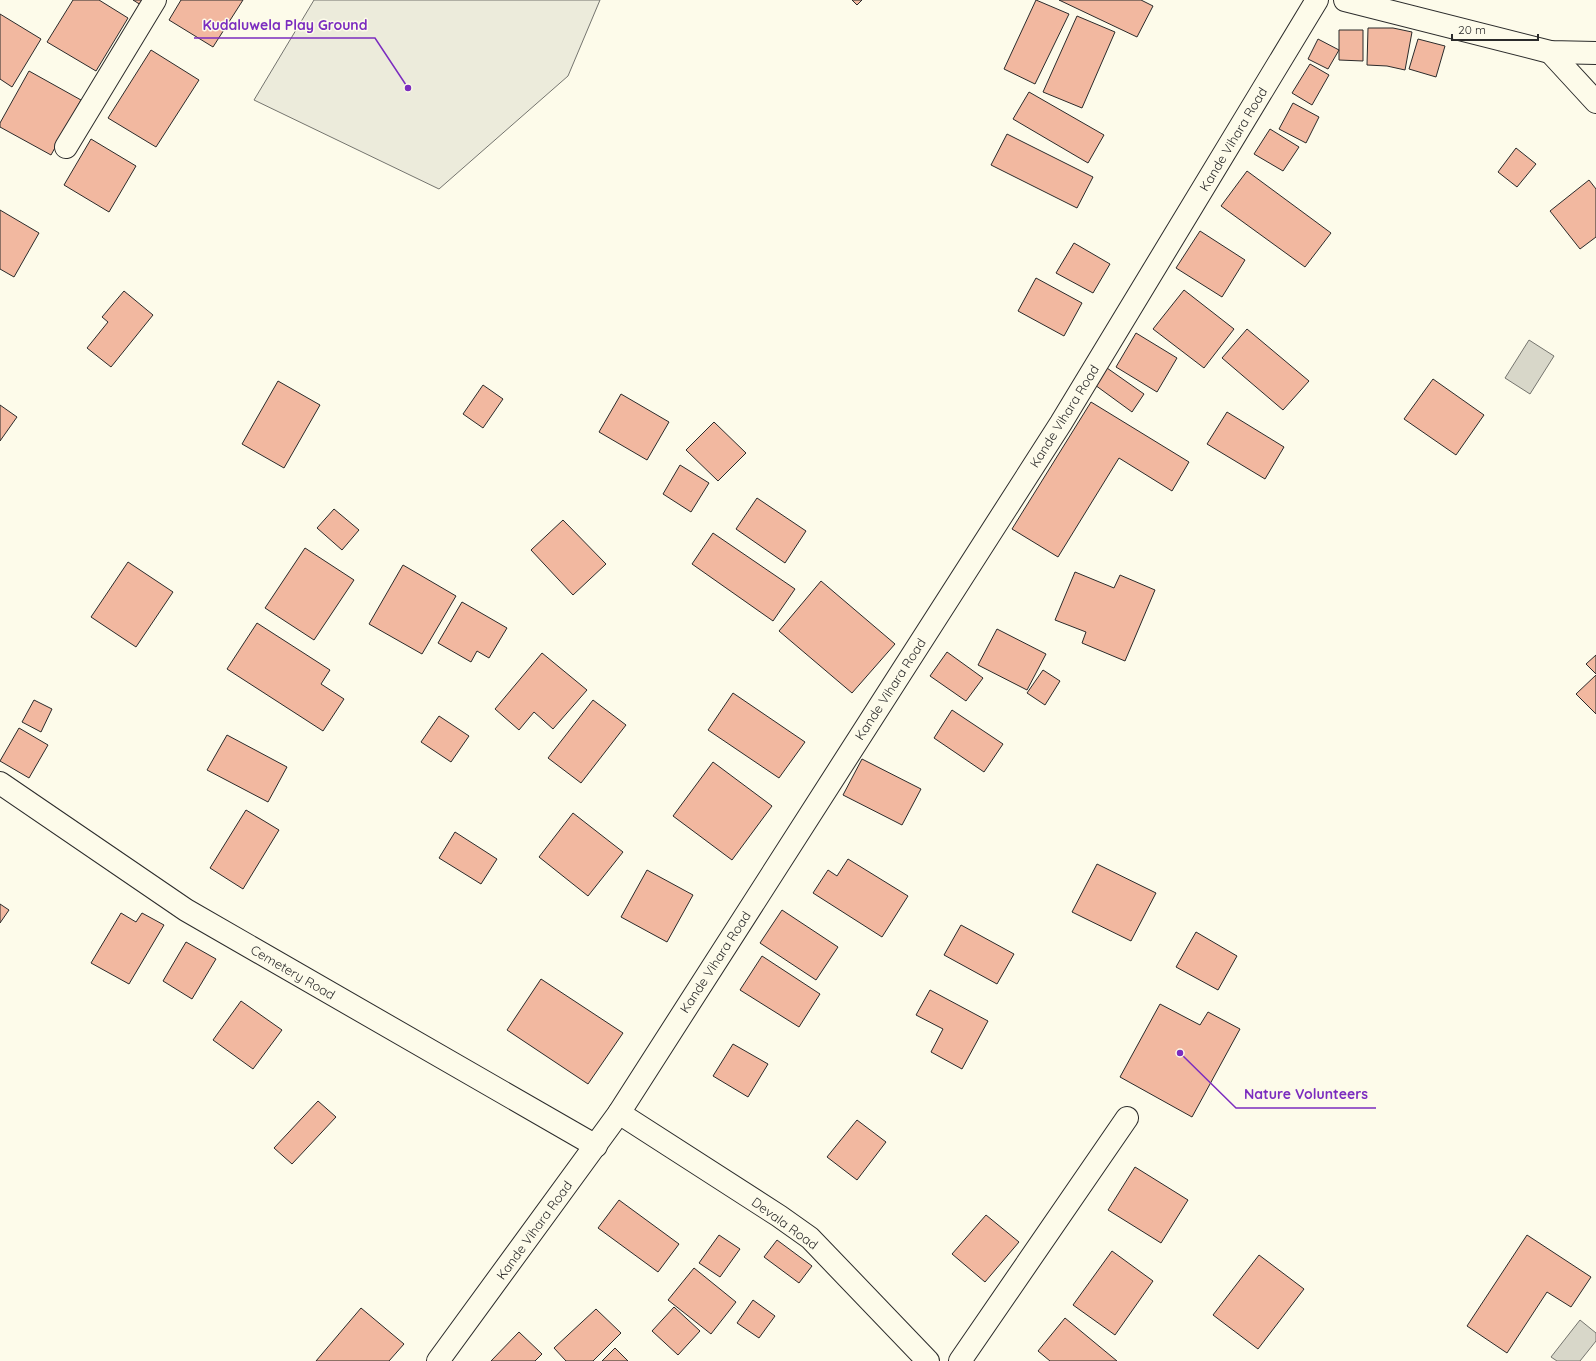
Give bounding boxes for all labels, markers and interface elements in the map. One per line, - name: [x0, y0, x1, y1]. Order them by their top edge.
- callout: Kudaluwela Play Ground: [194, 12, 375, 38]
- text: Kudaluwela Play Ground: [203, 16, 368, 34]
- scale bar: [1452, 16, 1538, 42]
- text: 20 m: [1458, 22, 1486, 37]
- street label: Kande Vihara Road: [1196, 84, 1270, 194]
- street label: Kande Vihara Road: [1026, 362, 1102, 470]
- street label: Kande Vihara Road: [851, 635, 929, 743]
- street label: Kande Vihara Road: [676, 908, 754, 1016]
- street label: Cemetery Road: [248, 941, 338, 1003]
- callout: Nature Volunteers: [1236, 1082, 1376, 1108]
- text: Nature Volunteers: [1244, 1085, 1368, 1103]
- street label: Kande Vihara Road: [493, 1177, 575, 1283]
- street label: Devala Road: [749, 1194, 821, 1252]

